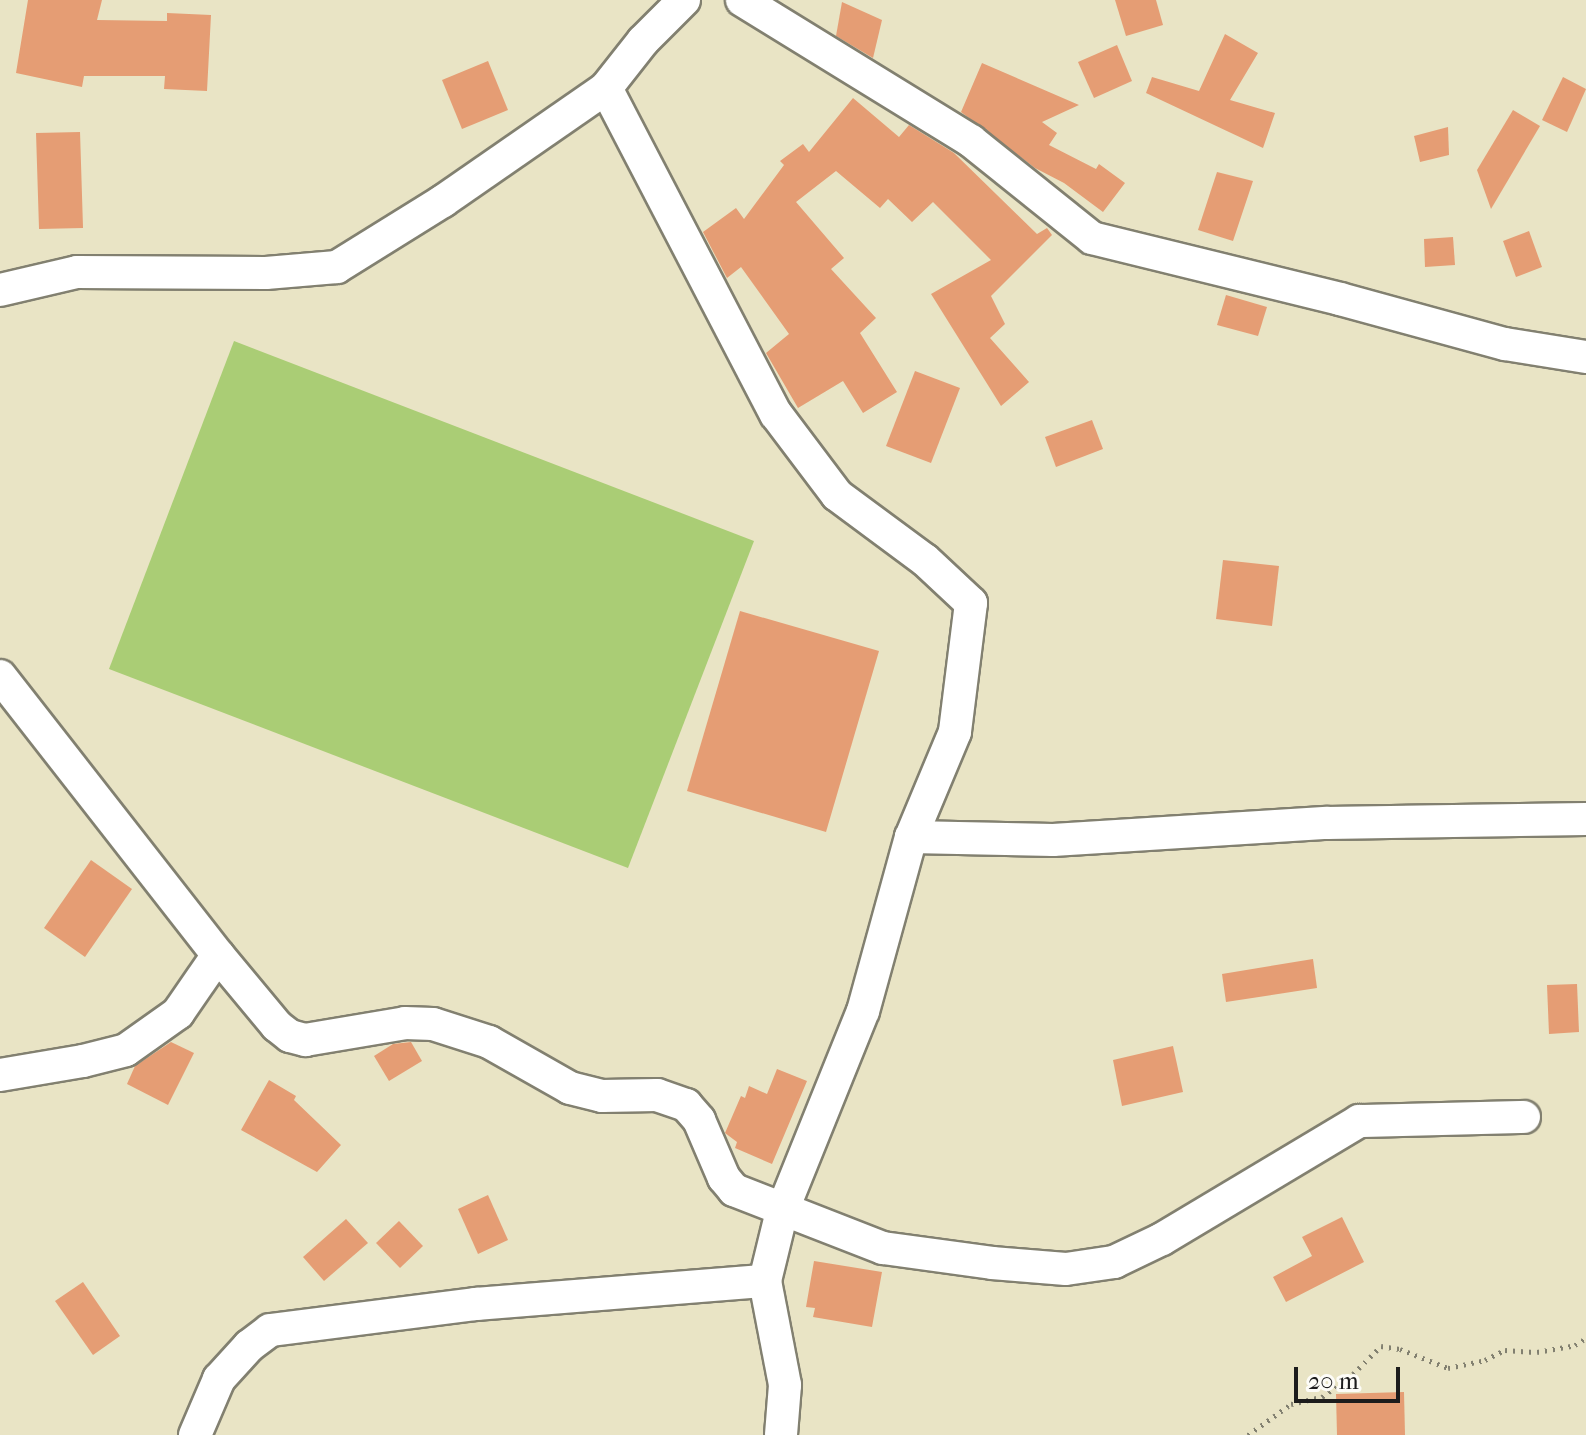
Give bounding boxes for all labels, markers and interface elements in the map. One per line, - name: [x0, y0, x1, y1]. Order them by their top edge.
- scale bar: [1298, 1351, 1404, 1401]
- text: 20 m: [1308, 1367, 1359, 1395]

